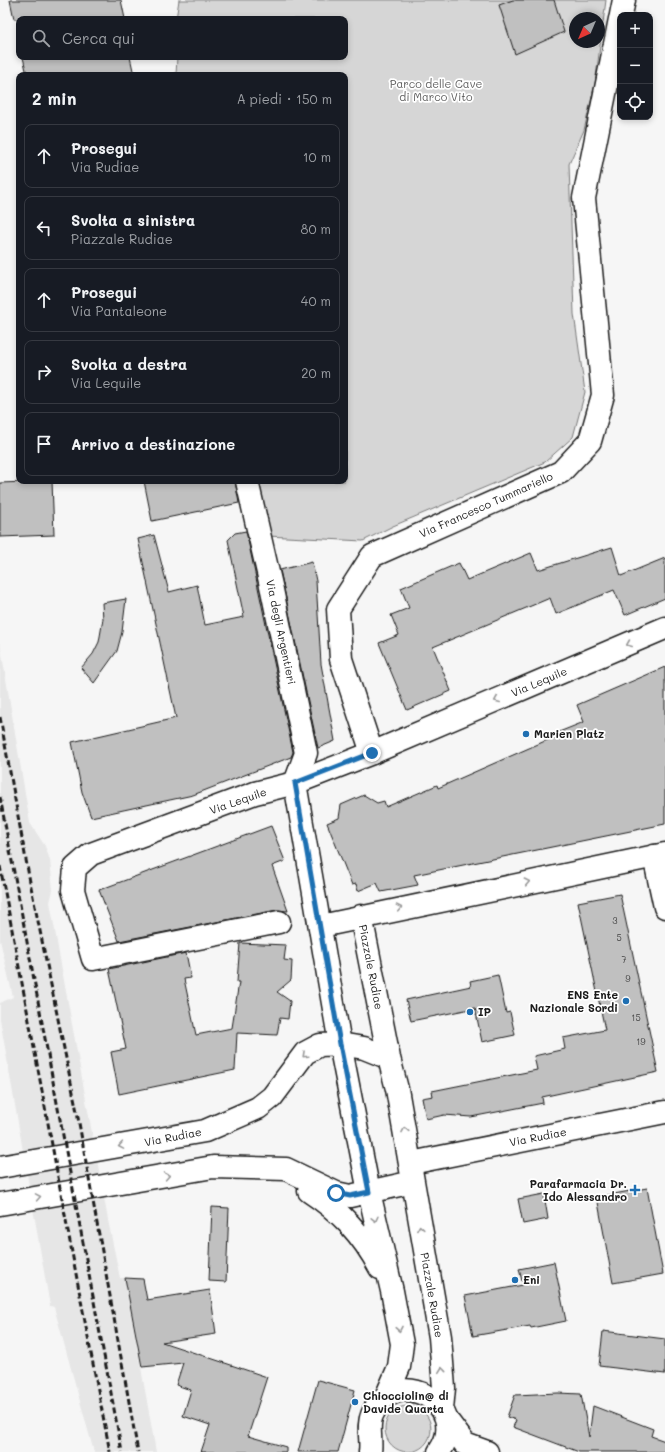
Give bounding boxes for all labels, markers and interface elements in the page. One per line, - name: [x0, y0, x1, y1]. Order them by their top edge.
- north arrow: [569, 12, 605, 48]
- map controls: [617, 12, 653, 120]
- button: +: [617, 12, 653, 48]
- search box: [16, 16, 348, 60]
- icon: search: [30, 27, 52, 49]
- text: Cerca qui: [62, 28, 135, 48]
- button: −: [617, 48, 653, 84]
- park label: Parco delle Cave di Marco Vito: [390, 76, 482, 104]
- button: locate: [617, 84, 653, 120]
- text: 2 min: [32, 87, 77, 109]
- text: A piedi · 150 m: [237, 90, 332, 107]
- text: Prosegui: [71, 138, 137, 158]
- icon: ahead: [33, 145, 55, 167]
- text: 10 m: [303, 148, 331, 165]
- text: Via Rudiae: [71, 158, 139, 175]
- text: Svolta a sinistra: [71, 210, 195, 230]
- icon: left: [33, 217, 55, 239]
- text: 80 m: [301, 220, 331, 237]
- text: Piazzale Rudiae: [71, 230, 173, 247]
- text: Prosegui: [71, 282, 137, 302]
- icon: ahead: [33, 289, 55, 311]
- text: 40 m: [301, 292, 331, 309]
- text: Via Pantaleone: [71, 302, 167, 319]
- text: Svolta a destra: [71, 354, 187, 374]
- icon: right: [33, 361, 55, 383]
- text: 20 m: [301, 364, 331, 381]
- text: Via Lequile: [71, 374, 141, 391]
- icon: arrive: [33, 433, 55, 455]
- text: Arrivo a destinazione: [71, 434, 235, 454]
- street label: Via Francesco Tummariello: [417, 468, 555, 541]
- street label: Via degli Argentieri: [263, 578, 300, 686]
- one-way arrow: [626, 639, 633, 647]
- street label: Via Lequile: [509, 663, 569, 700]
- one-way arrow: [493, 695, 501, 703]
- place label: Marien Platz: [534, 726, 604, 741]
- marker: Marien Platz: [521, 729, 531, 739]
- route end: [363, 744, 381, 762]
- street label: Via Lequile: [207, 784, 269, 817]
- one-way arrow: [523, 878, 530, 887]
- one-way arrow: [396, 905, 402, 913]
- house number: 3: [612, 915, 618, 926]
- street label: Piazzale Rudiae: [356, 923, 387, 1011]
- house number: 5: [616, 932, 622, 943]
- house number: 7: [621, 954, 627, 965]
- house number: 9: [625, 973, 631, 984]
- place label: ENS Ente Nazionale Sordi: [530, 987, 618, 1015]
- marker: ENS Ente Nazionale Sordi: [621, 996, 631, 1006]
- place label: IP: [478, 1004, 492, 1019]
- marker: IP: [465, 1007, 475, 1017]
- house number: 15: [631, 1012, 641, 1023]
- house number: 19: [636, 1036, 646, 1047]
- one-way arrow: [302, 1050, 310, 1058]
- street label: Via Rudiae: [143, 1124, 203, 1149]
- street label: Via Rudiae: [508, 1124, 568, 1149]
- one-way arrow: [401, 1127, 409, 1133]
- one-way arrow: [118, 1141, 125, 1150]
- one-way arrow: [164, 1172, 170, 1180]
- place label: Parafarmacia Dr. Ido Alessandro: [530, 1176, 627, 1204]
- route start: [327, 1184, 345, 1202]
- marker: Parafarmacia Dr. Ido Alessandro: [630, 1185, 640, 1195]
- one-way arrow: [35, 1193, 42, 1202]
- one-way arrow: [370, 1215, 379, 1222]
- one-way arrow: [417, 1225, 425, 1231]
- street label: Piazzale Rudiae: [418, 1251, 447, 1339]
- place label: Eni: [523, 1272, 540, 1287]
- marker: Eni: [510, 1275, 520, 1285]
- one-way arrow: [394, 1326, 403, 1333]
- one-way arrow: [437, 1367, 446, 1373]
- place label: Chiocciolin@ di Davide Quarta: [363, 1388, 449, 1416]
- marker: Chiocciolin@ di Davide Quarta: [350, 1397, 360, 1407]

